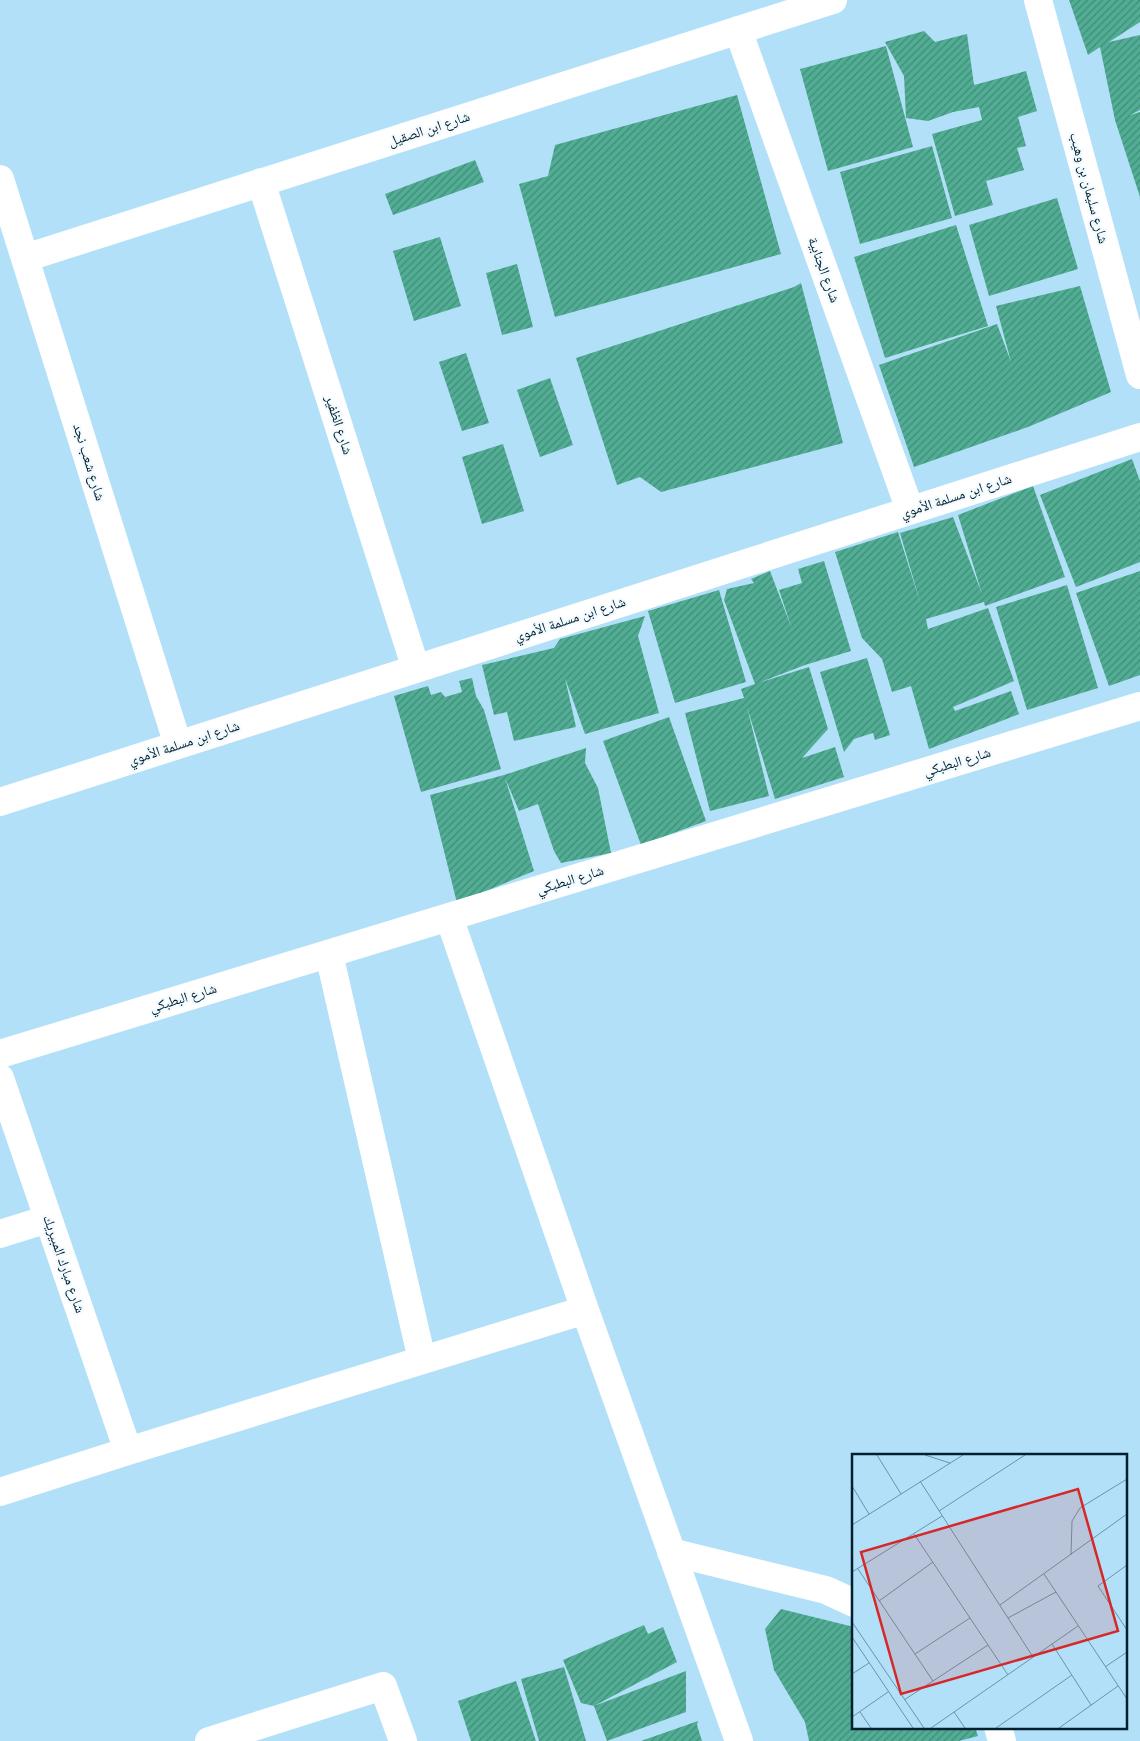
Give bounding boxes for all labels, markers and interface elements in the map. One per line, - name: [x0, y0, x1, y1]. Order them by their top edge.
- street label: شارع ابن الصقيل: [386, 108, 472, 151]
- street label: شارع سليمان بن وهيب: [1065, 131, 1112, 246]
- street label: شارع الجنابية: [803, 235, 844, 305]
- street label: شارع الظفير: [320, 392, 357, 457]
- street label: شارع شعب نجد: [68, 421, 109, 503]
- street label: شارع ابن مسلمة الأموي: [898, 470, 1014, 524]
- street label: شارع ابن مسلمة الأموي: [512, 593, 628, 647]
- street label: شارع ابن مسلمة الأموي: [126, 717, 242, 771]
- street label: شارع البطبكي: [921, 744, 993, 783]
- street label: شارع البطبكي: [534, 862, 606, 901]
- street label: شارع البطبكي: [147, 980, 219, 1019]
- street label: شارع مبارك المبيريك: [38, 1213, 89, 1316]
- inset map: [852, 1454, 1128, 1728]

